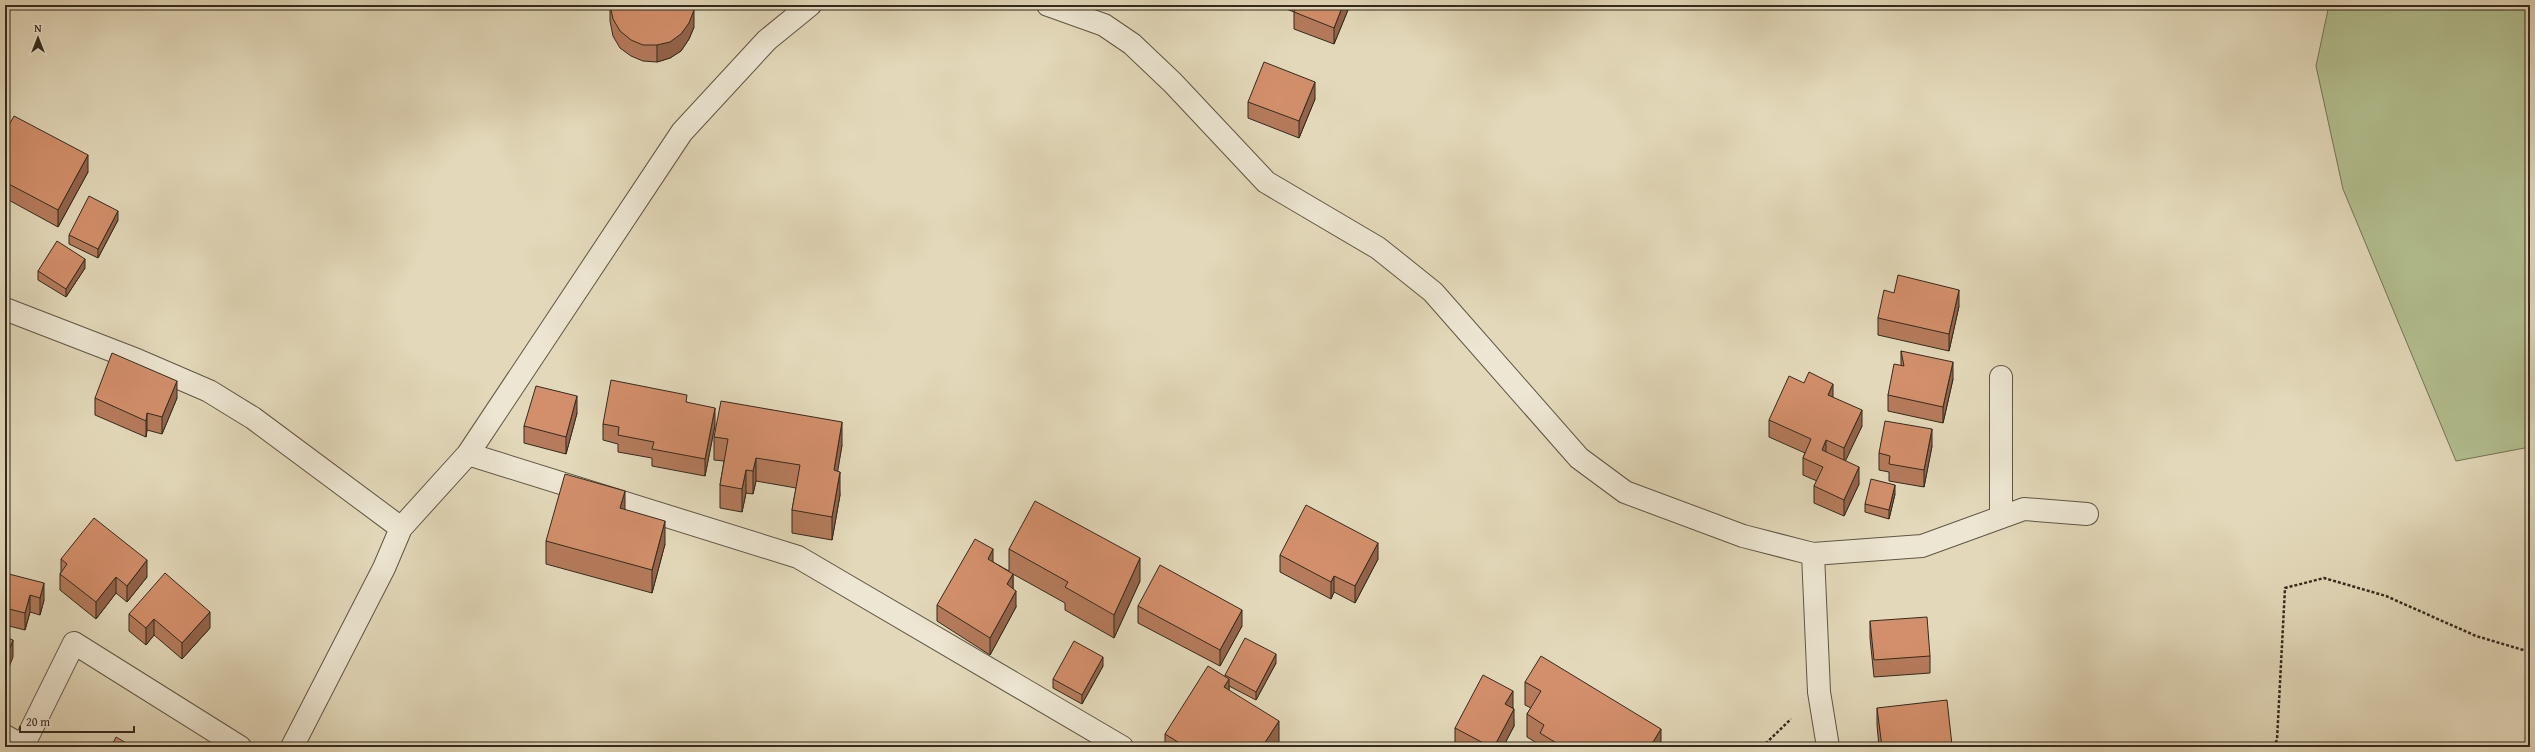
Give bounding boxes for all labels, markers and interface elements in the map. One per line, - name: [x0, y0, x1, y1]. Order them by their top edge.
- north arrow: [18, 18, 58, 58]
- text: N: [34, 20, 42, 36]
- scale bar: [20, 708, 134, 734]
- text: 20 m: [26, 713, 50, 730]

